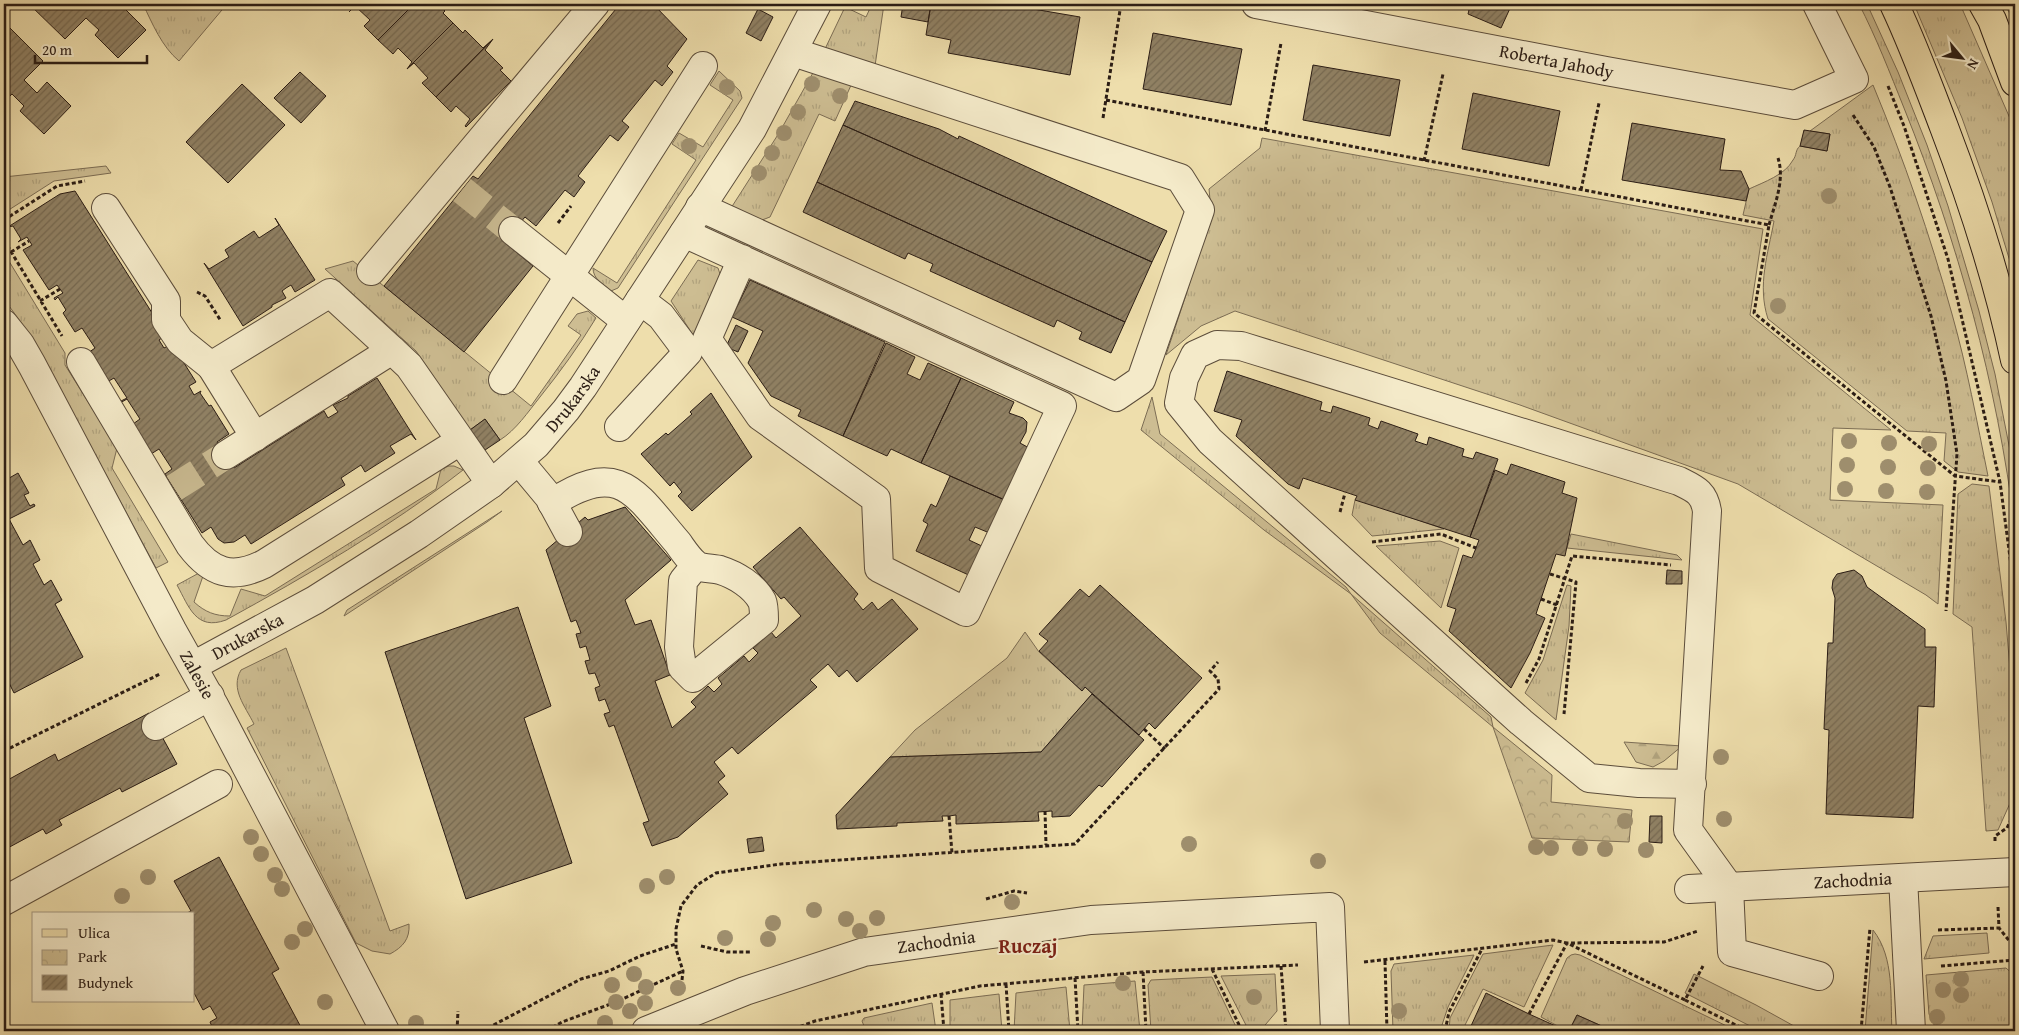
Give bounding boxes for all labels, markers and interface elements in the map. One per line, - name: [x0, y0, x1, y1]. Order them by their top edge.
- scale bar: [35, 32, 148, 64]
- north arrow: [1936, 32, 1986, 82]
- street label: Roberta Jahody: [1497, 37, 1616, 85]
- text: 20 m: [42, 39, 73, 60]
- text: N: [1962, 55, 1984, 74]
- street label: Drukarska: [538, 360, 607, 438]
- street label: Drukarska: [207, 605, 288, 666]
- street label: Zalesie: [173, 645, 222, 704]
- street label: Zachodnia: [1813, 864, 1893, 895]
- legend: [32, 912, 195, 1002]
- text: Ulica: [78, 922, 110, 943]
- street label: Zachodnia: [896, 922, 977, 960]
- district label: Ruczaj: [999, 931, 1057, 960]
- text: Park: [78, 946, 107, 967]
- text: Budynek: [78, 972, 134, 993]

